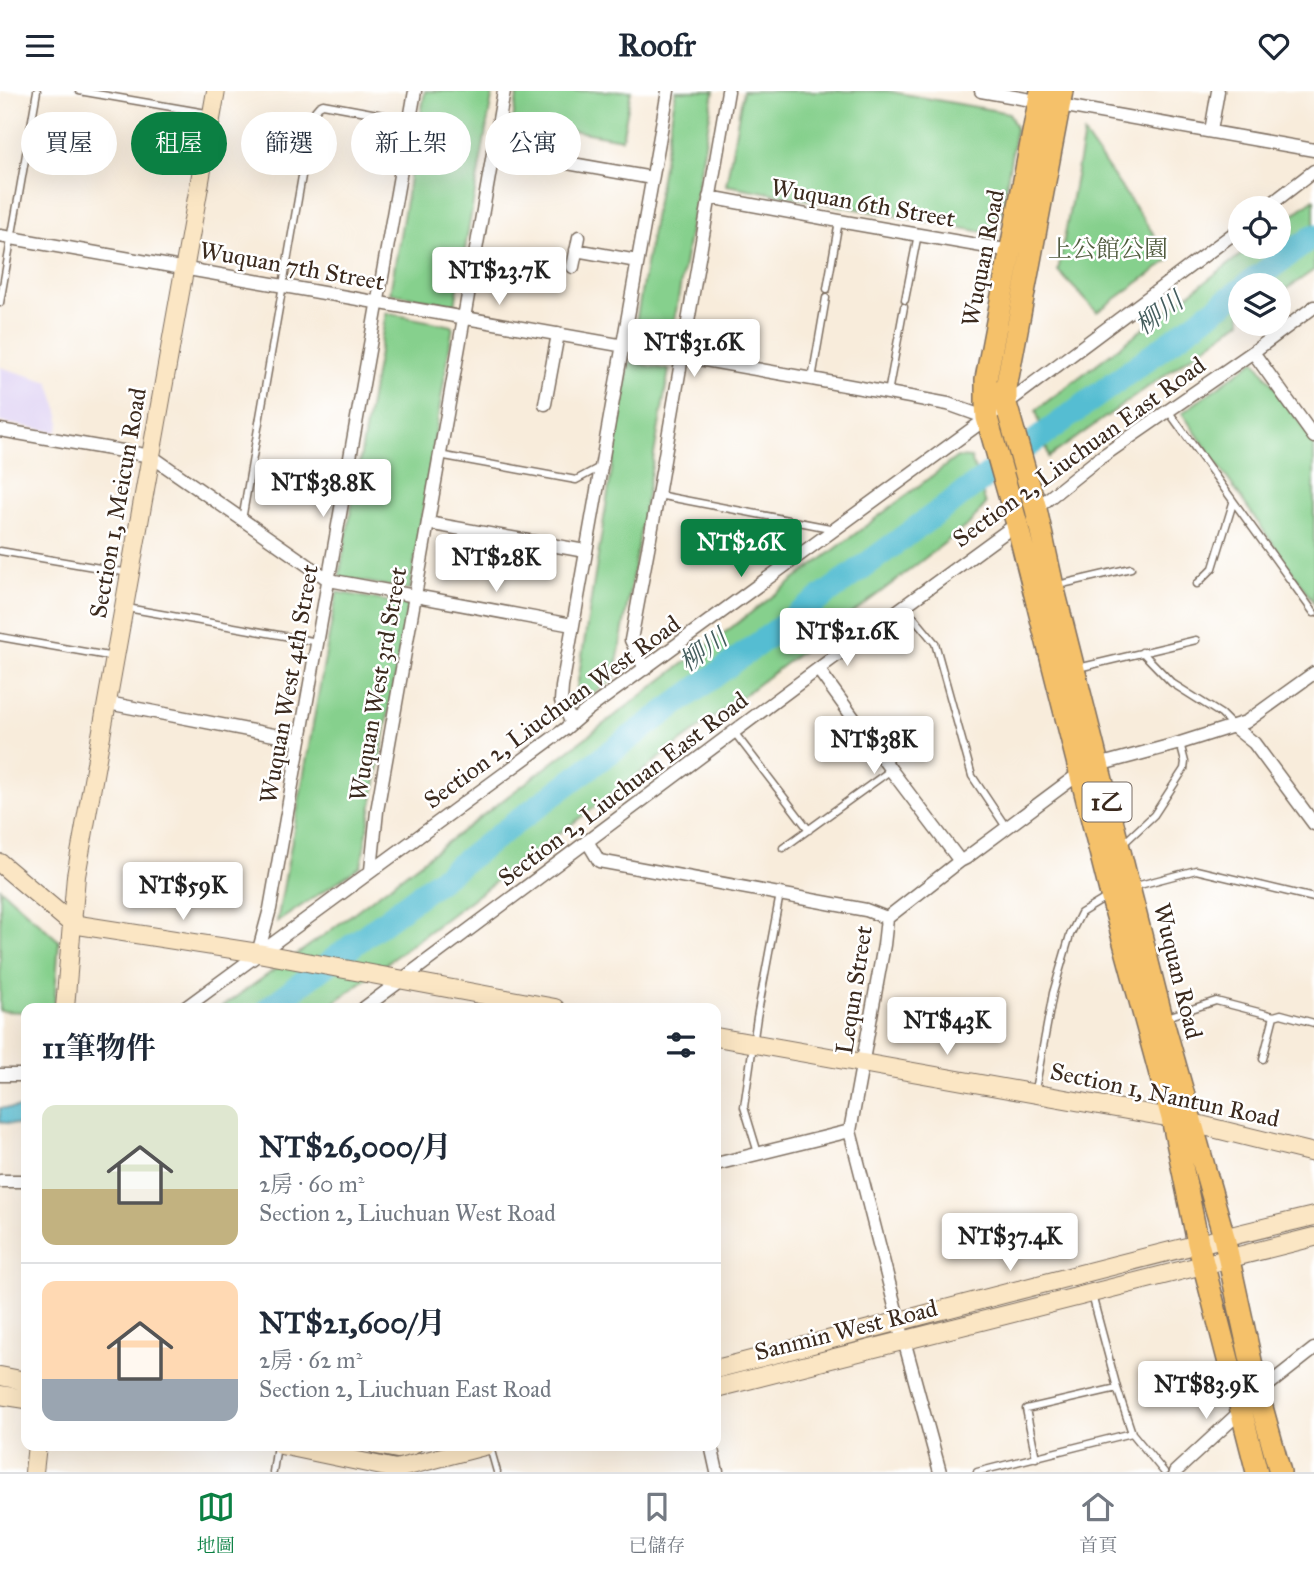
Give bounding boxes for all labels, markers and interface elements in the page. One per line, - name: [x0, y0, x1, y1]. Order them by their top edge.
- text: Roofr: [618, 26, 696, 65]
- icon: menu: [21, 27, 59, 65]
- icon: heart: [1255, 27, 1293, 65]
- chip: 買屋: [21, 112, 117, 175]
- chip: 租屋: [131, 112, 227, 175]
- chip: 篩選: [241, 112, 337, 175]
- chip: 新上架: [351, 112, 471, 175]
- chip: 公寓: [485, 112, 581, 175]
- street label: Wuquan 6th Street: [768, 172, 958, 234]
- street label: Wuquan Road: [955, 187, 1011, 329]
- map controls: [1228, 196, 1291, 336]
- button: locate: [1228, 196, 1291, 259]
- park label: 上公館公園: [1048, 234, 1168, 264]
- street label: Wuquan 7th Street: [197, 235, 387, 297]
- pin: NT$23.7K: [427, 247, 571, 307]
- text: NT$23.7K: [448, 256, 550, 284]
- button: layers: [1228, 273, 1291, 336]
- water label: 柳川: [1129, 283, 1192, 341]
- pin: NT$31.6K: [622, 320, 766, 379]
- text: NT$31.6K: [644, 328, 744, 356]
- street label: Section 2, Liuchuan East Road: [947, 350, 1211, 554]
- street label: Section 1, Meicun Road: [83, 385, 153, 621]
- pin: NT$38.8K: [251, 459, 395, 519]
- text: NT$38.8K: [271, 468, 375, 496]
- pin: NT$26K: [684, 519, 798, 579]
- text: NT$26K: [697, 528, 785, 556]
- pin: NT$28K: [439, 535, 553, 594]
- text: NT$28K: [452, 543, 540, 571]
- street label: Wuquan West 4th Street: [253, 562, 325, 806]
- street label: Wuquan West 3rd Street: [343, 564, 413, 803]
- street label: Section 2, Liuchuan West Road: [418, 609, 686, 815]
- pin: NT$21.6K: [775, 609, 919, 668]
- text: NT$21.6K: [796, 617, 898, 645]
- water label: 柳川: [673, 620, 736, 678]
- street label: Section 2, Liuchuan East Road: [492, 685, 754, 893]
- pin: NT$38K: [817, 717, 931, 776]
- text: NT$38K: [831, 725, 917, 753]
- road number: 1乙: [1082, 783, 1132, 821]
- pin: NT$59K: [126, 863, 240, 922]
- text: NT$59K: [139, 871, 227, 899]
- street label: Wuquan Road: [1147, 900, 1209, 1042]
- street label: Lequn Street: [829, 923, 879, 1056]
- pin: NT$43K: [890, 997, 1004, 1057]
- text: NT$43K: [903, 1006, 991, 1034]
- icon: filters: [662, 1026, 700, 1064]
- text: 11筆物件: [42, 1030, 156, 1066]
- street label: Section 1, Nantun Road: [1048, 1056, 1282, 1134]
- text: NT$26,000/月: [259, 1129, 451, 1165]
- icon: home: [98, 1133, 182, 1217]
- text: 2房 · 60 m²: [259, 1170, 364, 1198]
- text: Section 2, Liuchuan West Road: [259, 1199, 556, 1227]
- pin: NT$37.4K: [938, 1213, 1082, 1273]
- text: NT$37.4K: [958, 1222, 1062, 1250]
- street label: Sanmin West Road: [752, 1293, 940, 1367]
- text: NT$21,600/月: [259, 1305, 446, 1341]
- icon: home: [98, 1309, 182, 1393]
- text: 2房 · 62 m²: [259, 1346, 362, 1374]
- pin: NT$83.9K: [1134, 1361, 1278, 1421]
- text: NT$83.9K: [1154, 1370, 1258, 1398]
- text: Section 2, Liuchuan East Road: [259, 1375, 552, 1403]
- tab: 地圖: [197, 1488, 235, 1557]
- tab: 已儲存: [628, 1488, 685, 1557]
- tab: 首頁: [1079, 1488, 1117, 1557]

